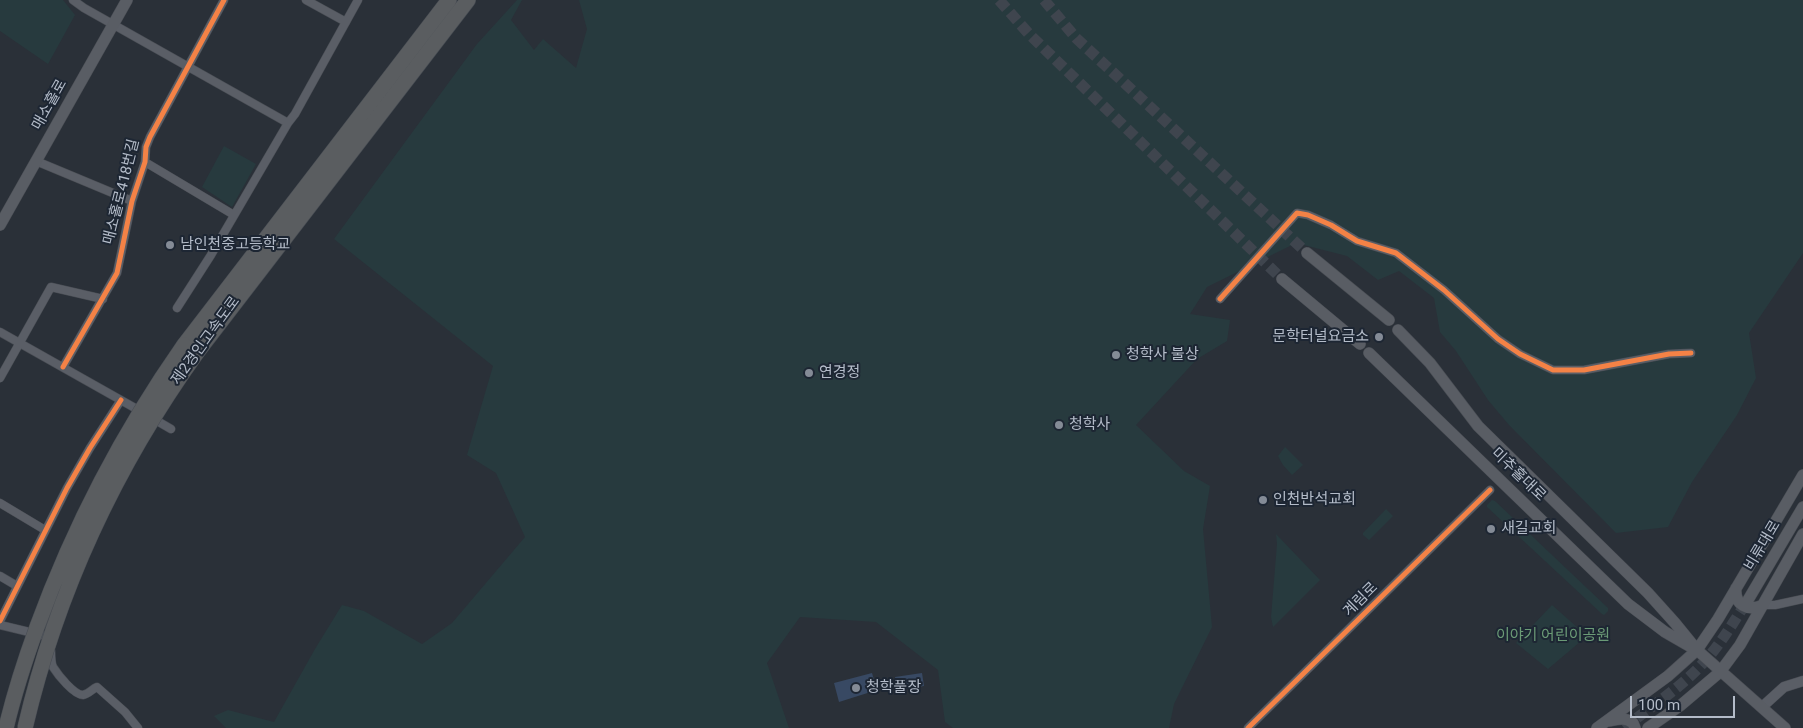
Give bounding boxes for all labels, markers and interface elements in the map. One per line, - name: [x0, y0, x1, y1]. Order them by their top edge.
- street label: 매소홀로: [29, 76, 71, 134]
- street label: 매소홀로418번길: [100, 137, 144, 247]
- place label: 남인천중고등학교: [180, 236, 290, 254]
- marker: 남인천중고등학교: [164, 239, 176, 251]
- street label: 제2경인고속도로: [168, 293, 244, 389]
- place label: 문학터널요금소: [1272, 328, 1369, 346]
- marker: 문학터널요금소: [1373, 331, 1385, 343]
- place label: 청학사 불상: [1126, 346, 1199, 364]
- marker: 청학사 불상: [1110, 349, 1122, 361]
- place label: 연경정: [819, 364, 860, 382]
- marker: 연경정: [803, 367, 815, 379]
- place label: 청학사: [1069, 416, 1110, 434]
- marker: 청학사: [1053, 419, 1065, 431]
- street label: 미추홀대로: [1487, 445, 1549, 505]
- place label: 인천반석교회: [1273, 491, 1356, 509]
- marker: 인천반석교회: [1257, 494, 1269, 506]
- street label: 비류대로: [1741, 518, 1785, 574]
- place label: 새길교회: [1501, 520, 1556, 538]
- marker: 새길교회: [1485, 523, 1497, 535]
- street label: 계림로: [1340, 579, 1382, 621]
- park label: 이야기 어린이공원: [1496, 627, 1610, 645]
- place label: 청학풀장: [866, 679, 921, 697]
- marker: 청학풀장: [850, 682, 862, 694]
- scale bar: [1633, 686, 1738, 718]
- text: 100 m: [1638, 696, 1680, 714]

